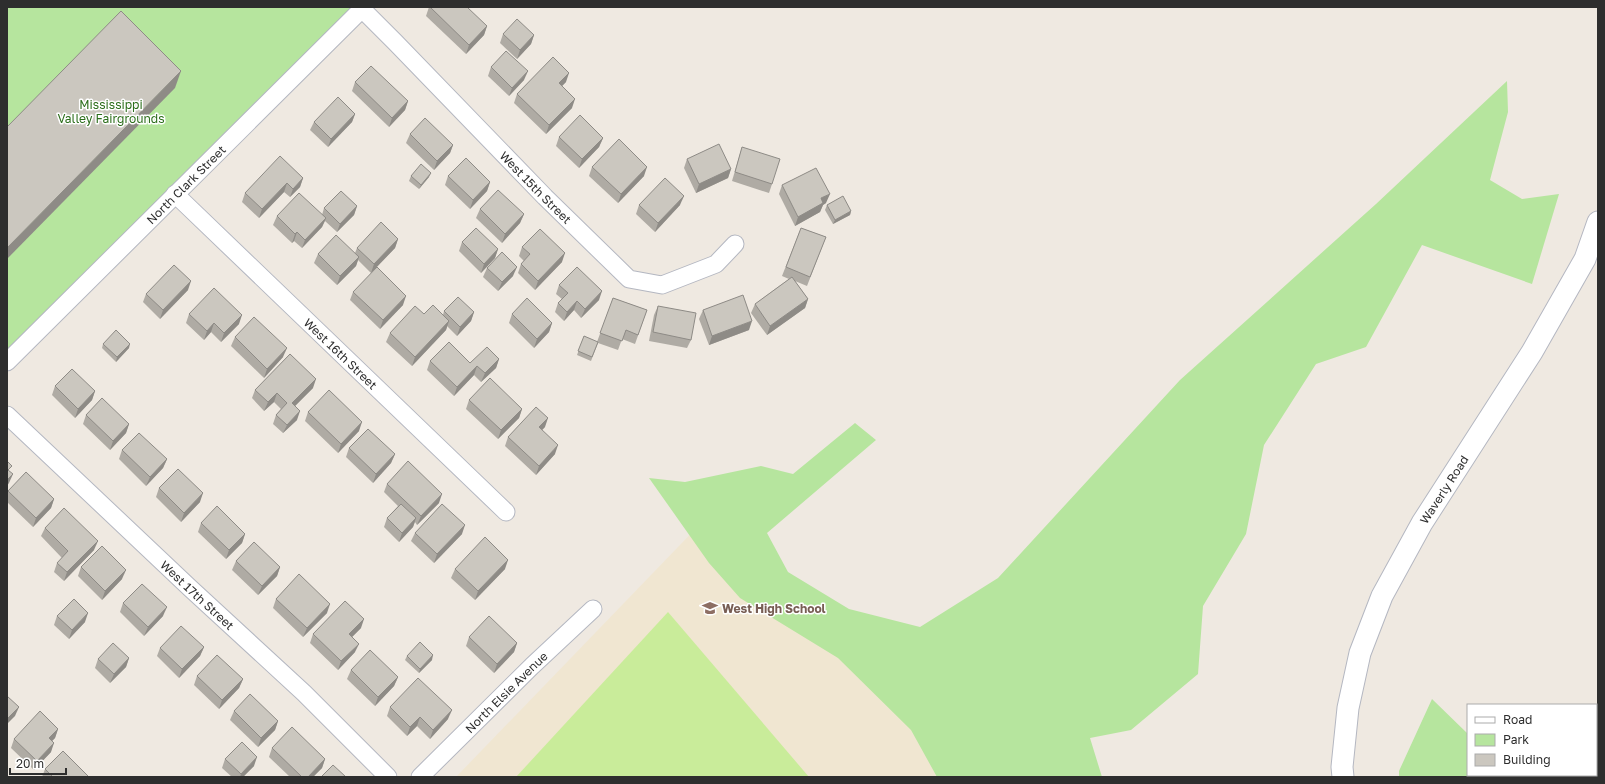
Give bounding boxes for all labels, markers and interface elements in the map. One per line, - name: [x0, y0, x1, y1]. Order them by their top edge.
- park label: Mississippi Valley Fairgrounds: [57, 97, 165, 126]
- street label: North Clark Street: [143, 142, 228, 227]
- street label: West 15th Street: [497, 148, 575, 227]
- street label: West 16th Street: [301, 315, 381, 392]
- street label: Waverly Road: [1416, 452, 1471, 526]
- street label: West 17th Street: [158, 557, 238, 633]
- school or university icon: West High School: [701, 599, 719, 617]
- place label: West High School: [722, 601, 826, 616]
- street label: North Elsie Avenue: [462, 648, 550, 736]
- legend: [1467, 704, 1597, 776]
- text: Road: [1503, 712, 1532, 727]
- text: Park: [1503, 732, 1529, 747]
- scale bar: [10, 750, 66, 776]
- text: Building: [1503, 752, 1551, 767]
- text: 20 m: [16, 756, 44, 771]

